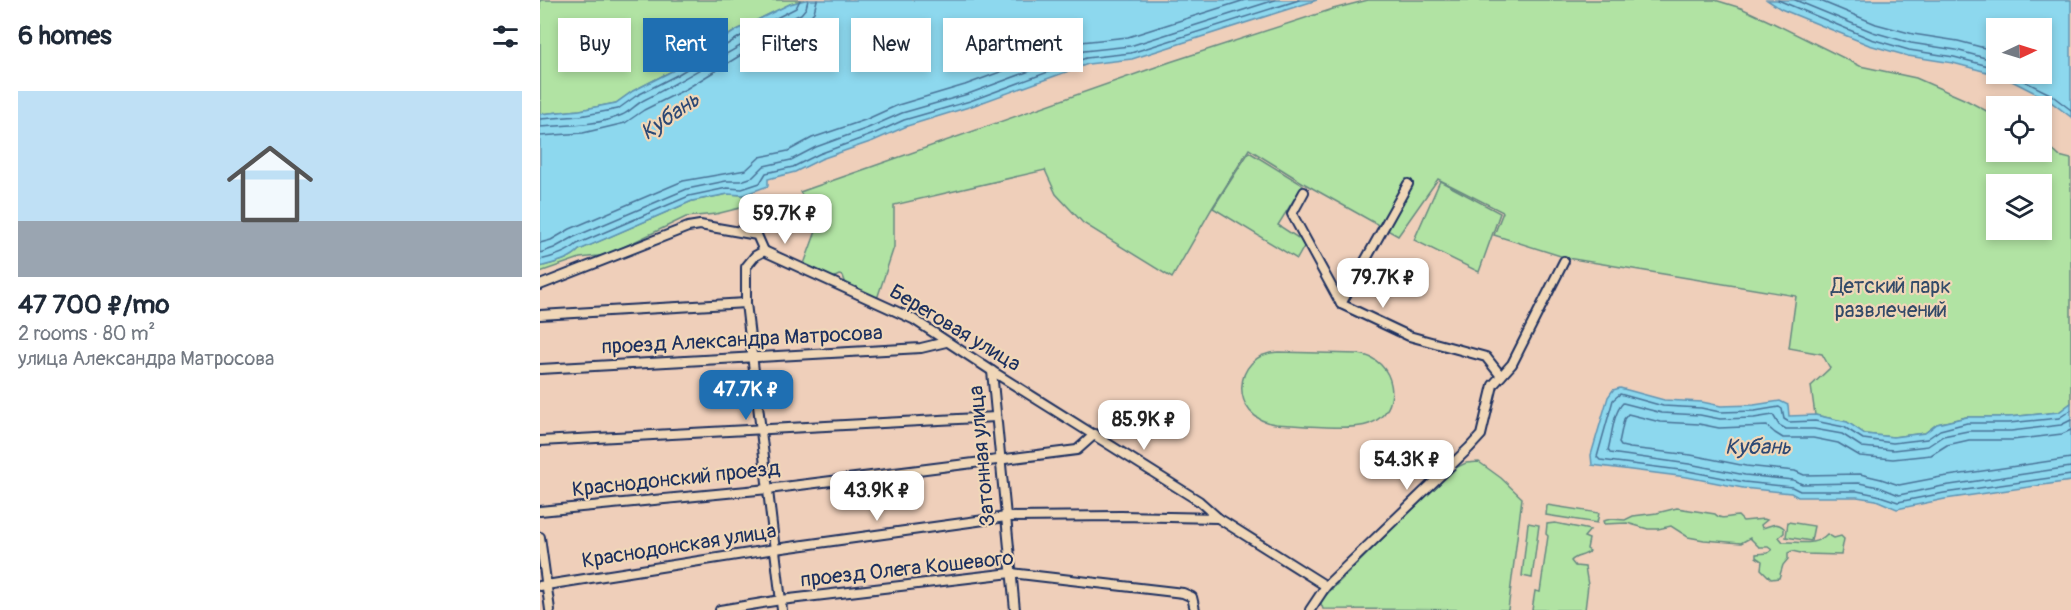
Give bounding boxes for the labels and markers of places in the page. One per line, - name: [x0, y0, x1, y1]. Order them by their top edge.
- pin: 59.7K ₽: [730, 194, 840, 245]
- pin: 79.7K ₽: [1328, 258, 1438, 309]
- pin: 47.7K ₽: [691, 370, 801, 421]
- pin: 85.9K ₽: [1089, 400, 1199, 451]
- pin: 54.3K ₽: [1352, 440, 1462, 491]
- pin: 43.9K ₽: [822, 471, 932, 522]

